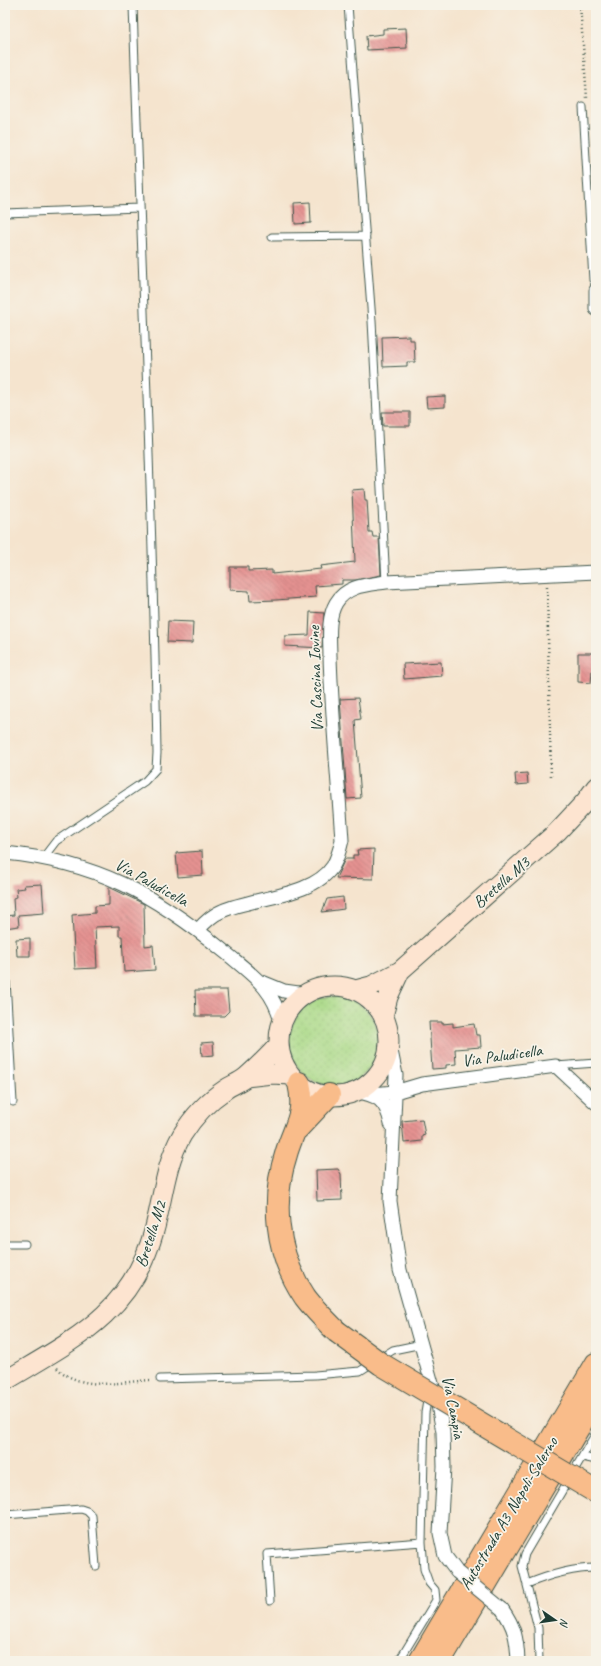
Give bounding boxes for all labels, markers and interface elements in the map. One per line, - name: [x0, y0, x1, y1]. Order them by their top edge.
- street label: Via Cascina Iovine: [303, 624, 328, 732]
- street label: Bretella M3: [469, 851, 535, 913]
- street label: Via Paludicella: [111, 854, 193, 912]
- street label: Via Paludicella: [461, 1039, 545, 1072]
- street label: Bretella M2: [130, 1197, 171, 1270]
- street label: Via Campia: [437, 1374, 470, 1441]
- street label: Autostrada A3 Napoli-Salerno: [454, 1432, 563, 1594]
- north arrow: [535, 1600, 575, 1640]
- text: N: [557, 1617, 572, 1629]

